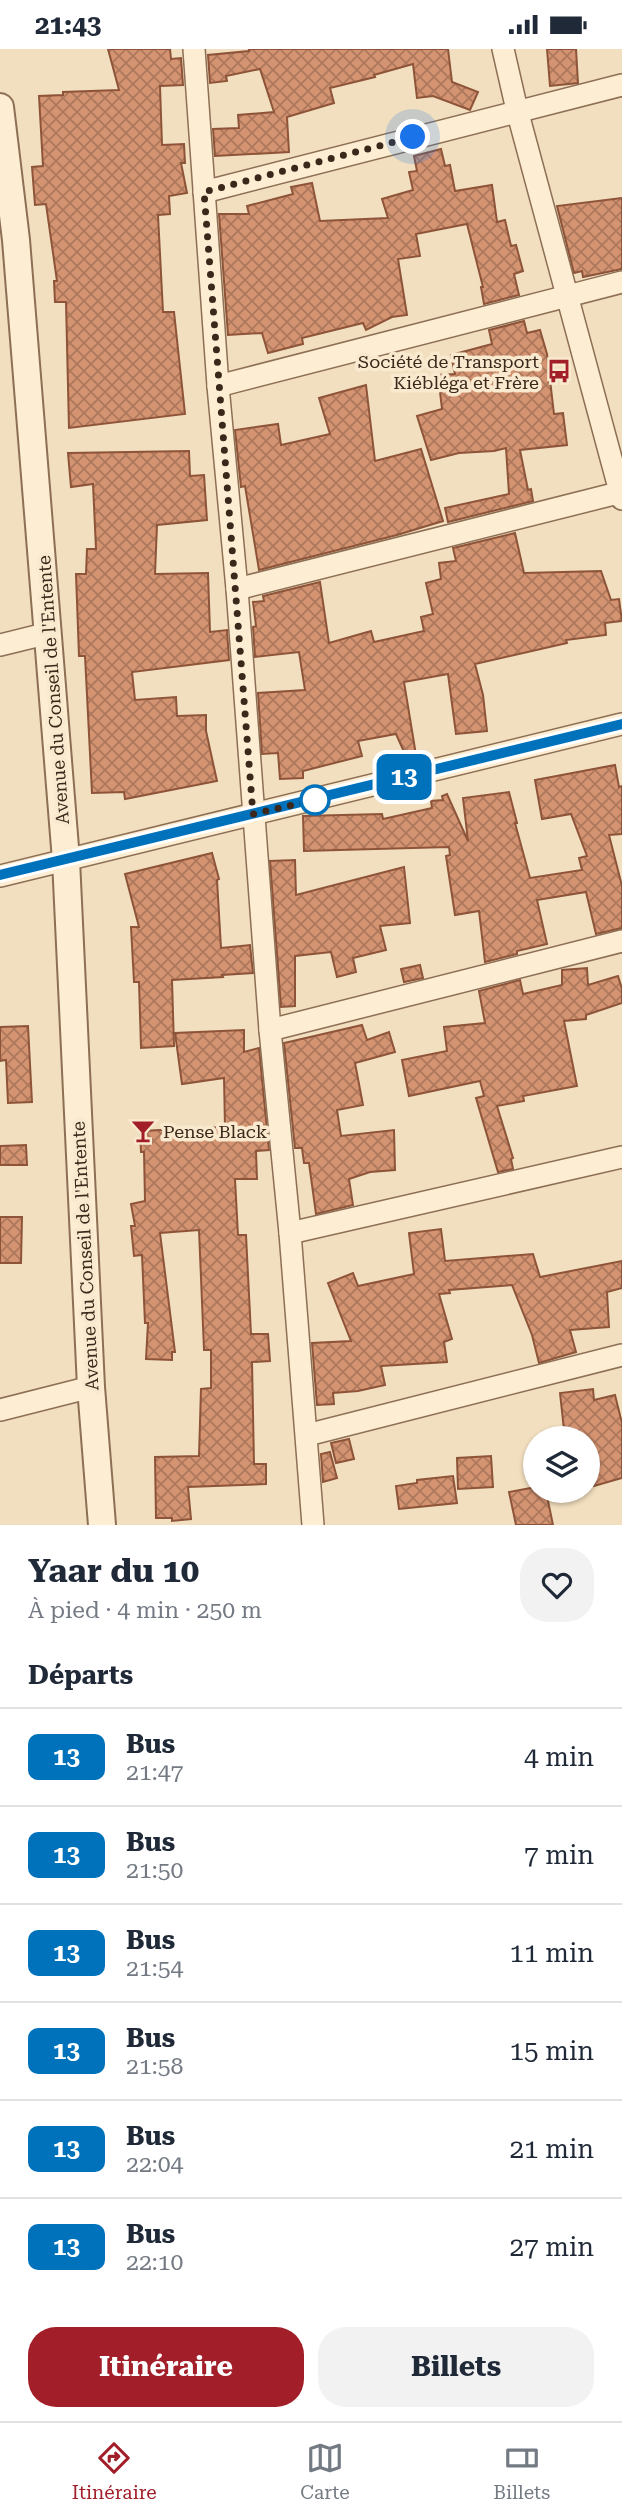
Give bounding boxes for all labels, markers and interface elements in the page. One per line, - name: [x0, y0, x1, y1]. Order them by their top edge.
- text: 21:43: [35, 10, 101, 40]
- your location: [395, 119, 430, 154]
- place label: Société de Transport Kiébléga et Frère: [358, 351, 539, 393]
- bus stop icon: Société de Transport Kiébléga et Frère: [545, 357, 573, 385]
- street label: Avenue du Conseil de l'Entente: [33, 555, 73, 825]
- line badge: 13: [372, 754, 436, 800]
- text: 13: [391, 763, 417, 791]
- unlabelled marker: [300, 785, 330, 815]
- bar icon: Pense Black: [129, 1117, 157, 1145]
- street label: Avenue du Conseil de l'Entente: [67, 1121, 103, 1391]
- place label: Pense Black: [163, 1121, 267, 1142]
- map controls: [523, 1426, 600, 1503]
- button: layers: [523, 1426, 600, 1503]
- button: heart: [520, 1548, 594, 1622]
- text: Yaar du 10: [28, 1551, 199, 1590]
- text: À pied · 4 min · 250 m: [28, 1597, 262, 1624]
- text: Départs: [28, 1660, 133, 1690]
- text: Bus: [126, 1729, 175, 1759]
- text: 4 min: [524, 1742, 594, 1772]
- text: 13: [53, 1743, 80, 1771]
- text: 21:47: [126, 1759, 183, 1786]
- text: Bus: [126, 1827, 175, 1857]
- text: 7 min: [524, 1840, 594, 1870]
- text: 13: [53, 1841, 80, 1869]
- text: 21:50: [126, 1857, 183, 1884]
- text: Bus: [126, 1925, 175, 1955]
- text: 11 min: [510, 1938, 594, 1968]
- text: 13: [53, 1939, 80, 1967]
- text: 21:54: [126, 1955, 183, 1982]
- text: Bus: [126, 2023, 175, 2053]
- text: 15 min: [510, 2036, 594, 2066]
- text: 13: [53, 2037, 80, 2065]
- text: 21:58: [126, 2053, 183, 2080]
- text: Bus: [126, 2121, 175, 2151]
- text: 21 min: [510, 2134, 594, 2164]
- text: 13: [53, 2135, 80, 2163]
- text: 22:04: [126, 2151, 183, 2178]
- text: Bus: [126, 2219, 175, 2249]
- text: 27 min: [510, 2232, 594, 2262]
- text: 13: [53, 2233, 80, 2261]
- text: 22:10: [126, 2249, 183, 2276]
- button: Itinéraire: [28, 2327, 304, 2407]
- button: Billets: [318, 2327, 594, 2407]
- tab: Itinéraire: [72, 2439, 157, 2504]
- tab: Carte: [300, 2439, 350, 2504]
- tab: Billets: [493, 2439, 550, 2504]

